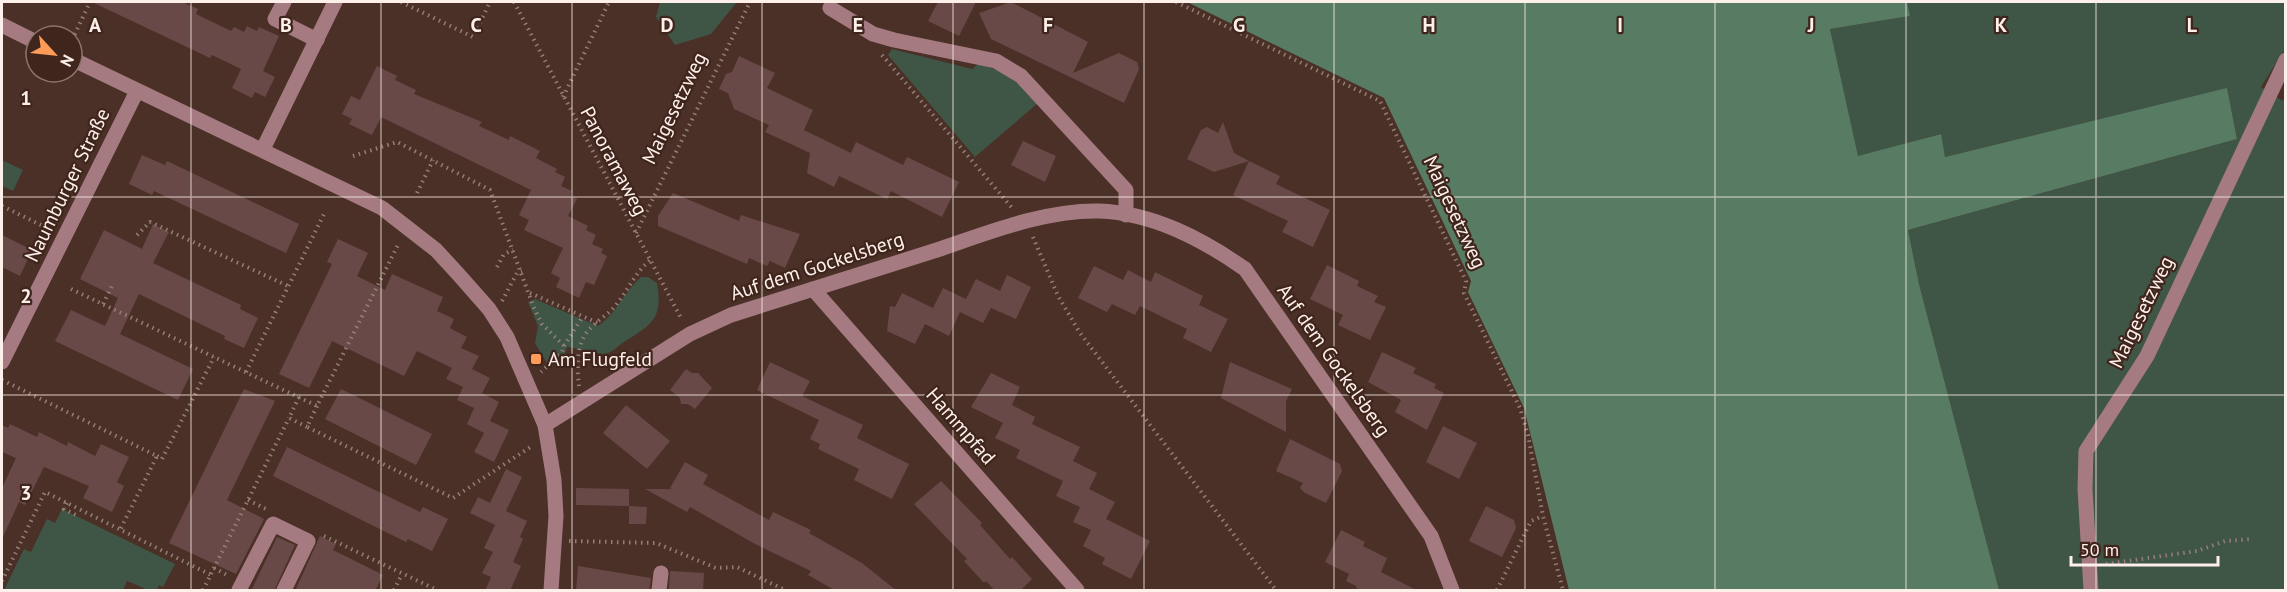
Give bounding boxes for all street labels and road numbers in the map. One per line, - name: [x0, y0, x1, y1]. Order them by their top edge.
- street label: Maigesetzweg: [636, 48, 712, 168]
- street label: Panoramaweg: [574, 102, 654, 220]
- street label: Naumburger Straße: [19, 104, 115, 266]
- street label: Maigesetzweg: [1418, 151, 1492, 273]
- street label: Auf dem Gockelsberg: [727, 226, 907, 306]
- street label: Maigesetzweg: [2103, 252, 2179, 372]
- street label: Auf dem Gockelsberg: [1271, 278, 1397, 442]
- street label: Hammpfad: [921, 382, 1001, 470]

